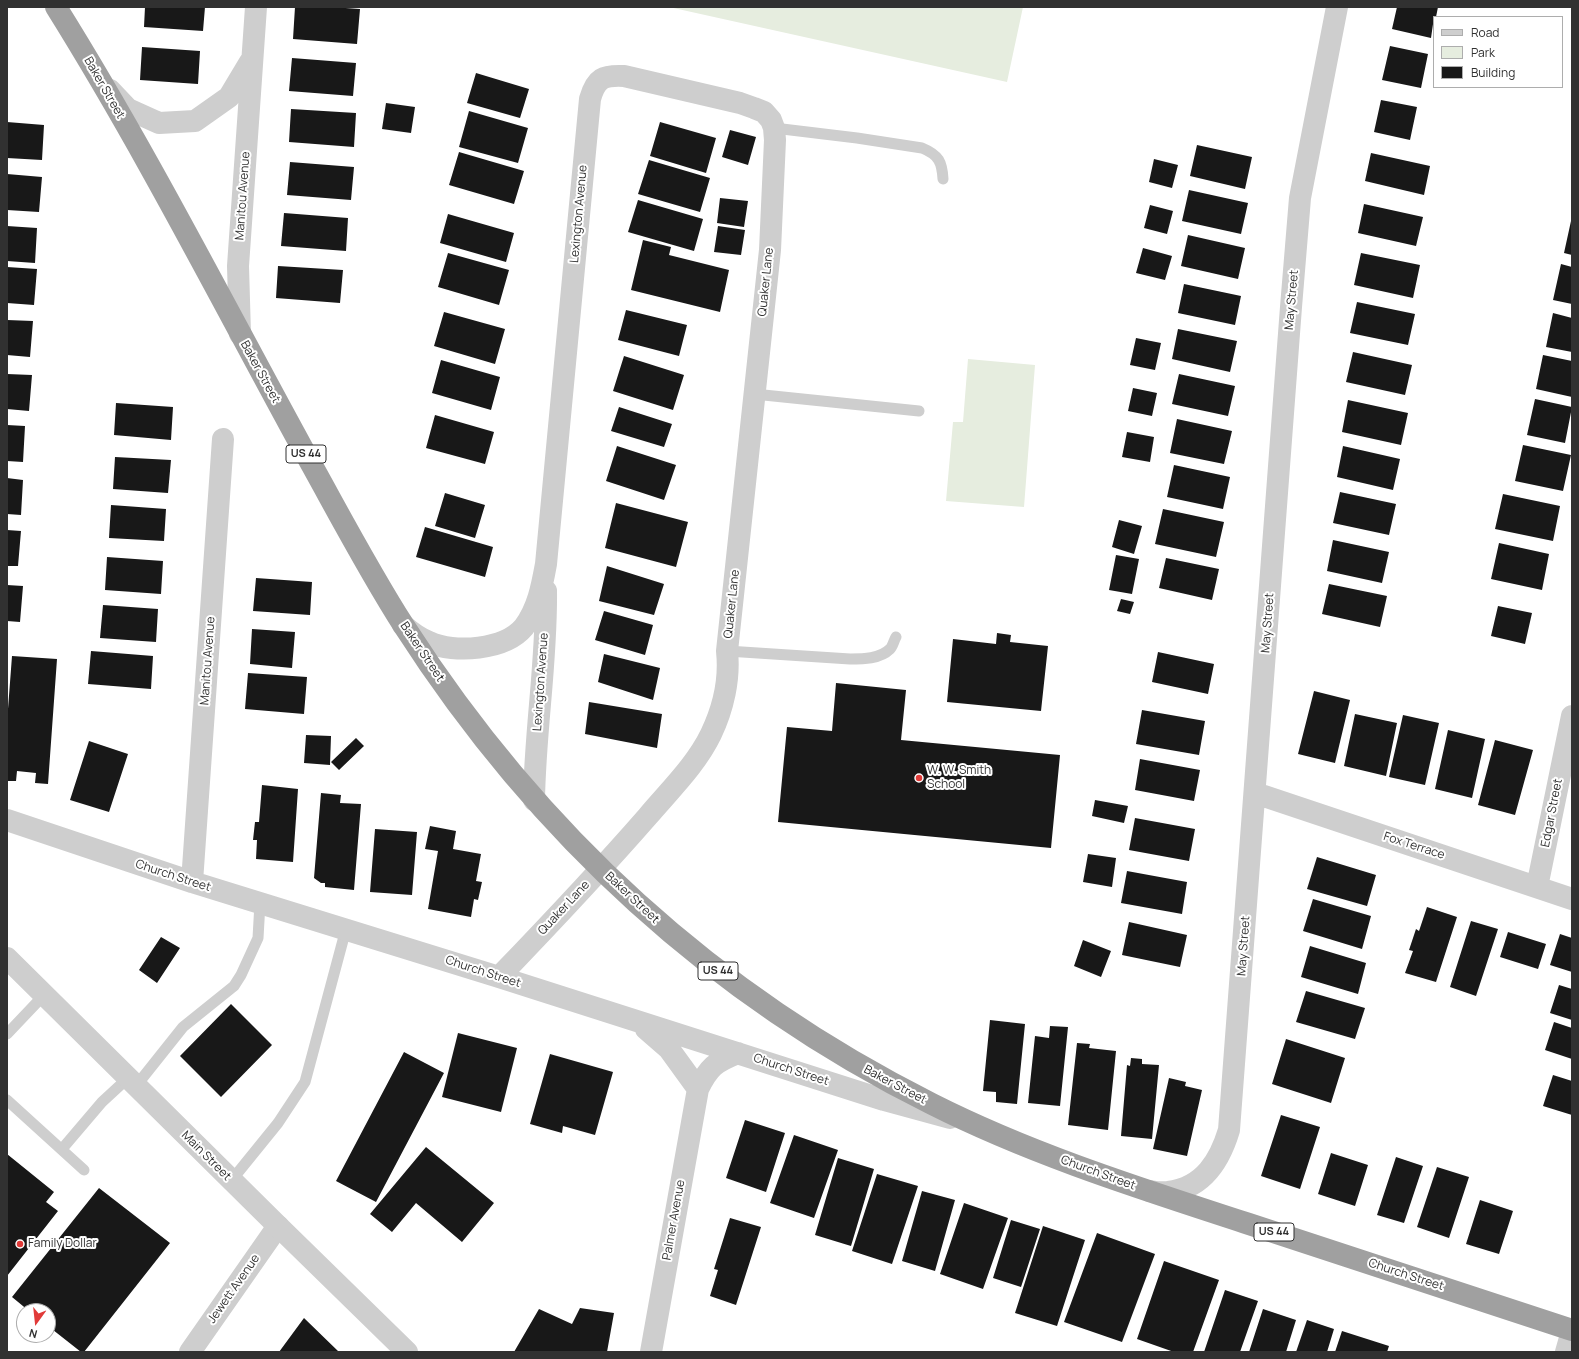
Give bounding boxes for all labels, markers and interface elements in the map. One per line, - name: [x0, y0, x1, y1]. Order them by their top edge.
- legend: [1433, 16, 1563, 88]
- text: Road: [1471, 24, 1499, 41]
- text: Park: [1471, 44, 1495, 61]
- street label: Baker Street: [81, 55, 127, 121]
- text: Building: [1471, 64, 1515, 81]
- street label: Manitou Avenue: [233, 151, 253, 241]
- street label: Lexington Avenue: [568, 164, 590, 264]
- street label: Quaker Lane: [755, 247, 777, 317]
- street label: May Street: [1282, 269, 1302, 331]
- street label: Baker Street: [237, 338, 283, 406]
- road number: US 44: [286, 445, 326, 463]
- street label: Quaker Lane: [721, 569, 743, 639]
- street label: May Street: [1259, 592, 1277, 654]
- street label: Manitou Avenue: [198, 616, 218, 706]
- street label: Baker Street: [397, 619, 447, 685]
- street label: Lexington Avenue: [530, 632, 552, 732]
- place label: W. W. Smith School: [927, 764, 991, 792]
- marker: W. W. Smith School: [914, 773, 924, 783]
- street label: Edgar Street: [1538, 777, 1566, 849]
- street label: Fox Terrace: [1382, 829, 1446, 863]
- street label: Church Street: [133, 857, 213, 895]
- street label: Baker Street: [602, 869, 662, 927]
- street label: Quaker Lane: [535, 878, 593, 938]
- street label: May Street: [1235, 915, 1253, 977]
- street label: Church Street: [443, 953, 523, 991]
- road number: US 44: [698, 962, 738, 980]
- street label: Church Street: [751, 1051, 831, 1089]
- street label: Baker Street: [861, 1062, 929, 1108]
- street label: Main Street: [178, 1128, 234, 1184]
- street label: Church Street: [1059, 1153, 1137, 1193]
- street label: Palmer Avenue: [660, 1179, 688, 1261]
- road number: US 44: [1254, 1223, 1294, 1241]
- place label: Family Dollar: [28, 1237, 97, 1251]
- marker: Family Dollar: [15, 1239, 25, 1249]
- street label: Jewett Avenue: [205, 1252, 263, 1326]
- street label: Church Street: [1366, 1256, 1446, 1294]
- north arrow: [16, 1303, 56, 1343]
- text: N: [27, 1326, 39, 1342]

